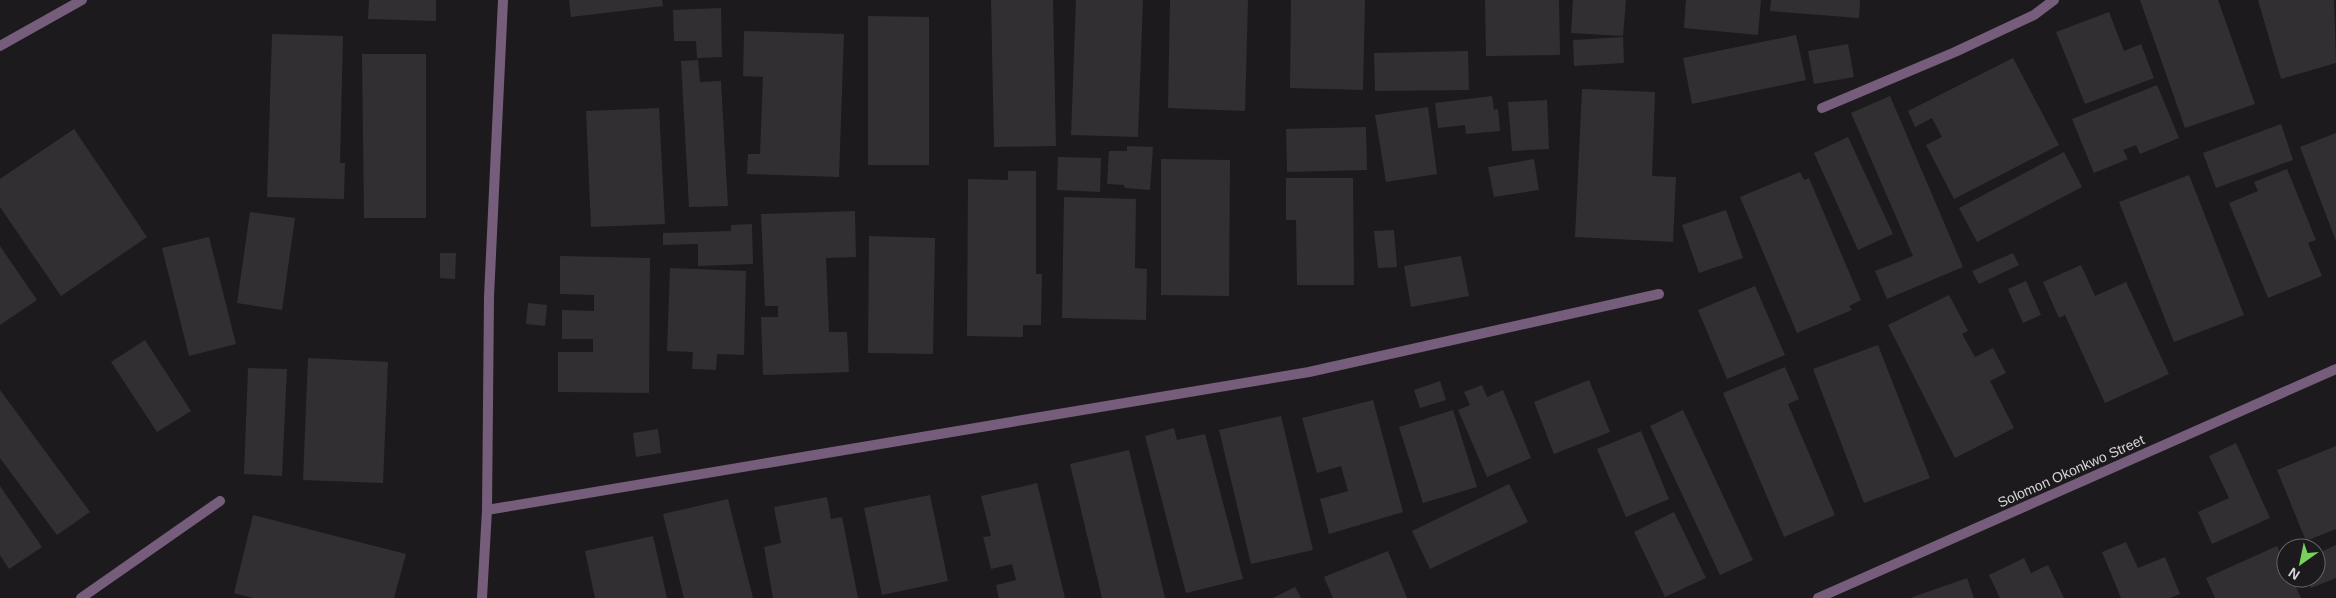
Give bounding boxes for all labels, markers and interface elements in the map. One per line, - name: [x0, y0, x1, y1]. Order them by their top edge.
- street label: Solomon Okonkwo Street: [1995, 431, 2147, 511]
- north arrow: [2276, 538, 2326, 588]
- text: N: [2285, 564, 2303, 583]

